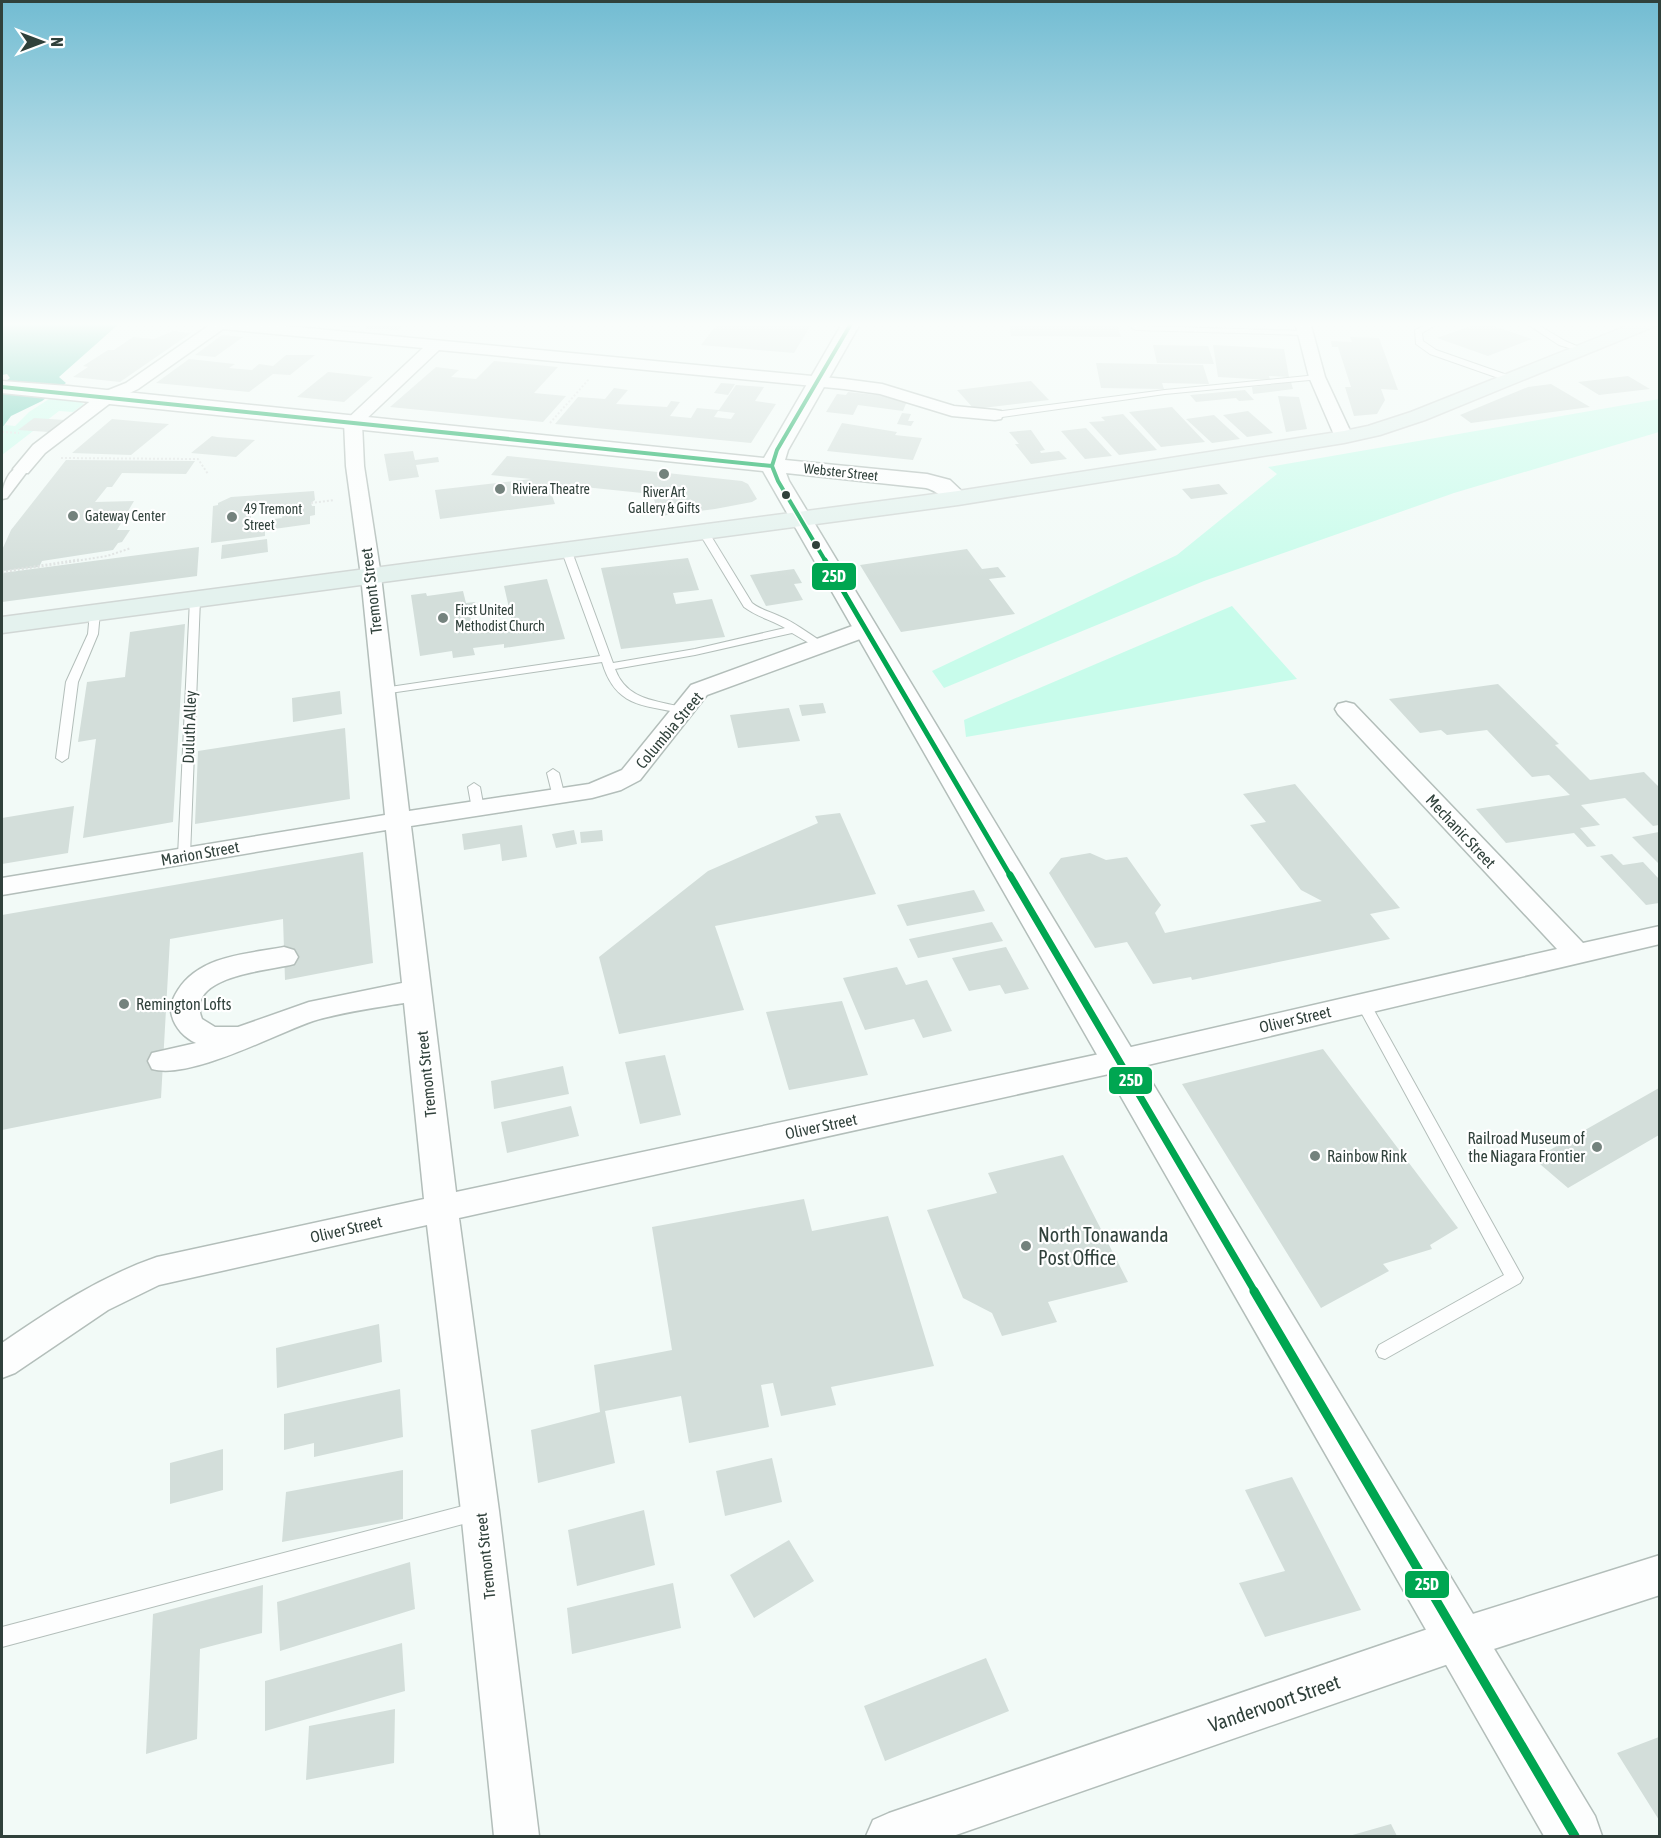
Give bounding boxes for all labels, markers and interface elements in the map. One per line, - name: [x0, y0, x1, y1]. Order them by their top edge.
- north arrow: [12, 12, 72, 72]
- text: N: [48, 37, 66, 47]
- street label: Webster Street: [803, 460, 879, 484]
- marker: River Art Gallery & Gifts: [657, 467, 671, 481]
- place label: Riviera Theatre: [512, 481, 590, 497]
- marker: Riviera Theatre: [493, 482, 507, 496]
- place label: River Art Gallery & Gifts: [628, 484, 700, 516]
- unlabelled marker: [780, 489, 792, 501]
- place label: 49 Tremont Street: [244, 501, 302, 533]
- place label: Gateway Center: [85, 508, 166, 524]
- marker: Gateway Center: [66, 509, 80, 523]
- marker: 49 Tremont Street: [225, 510, 239, 524]
- unlabelled marker: [810, 539, 822, 551]
- street label: Tremont Street: [357, 546, 385, 635]
- line badge: 25D: [811, 562, 857, 591]
- text: 25D: [822, 567, 846, 585]
- place label: First United Methodist Church: [455, 602, 545, 634]
- marker: First United Methodist Church: [436, 611, 450, 625]
- street label: Columbia Street: [632, 688, 706, 772]
- street label: Duluth Alley: [179, 690, 200, 764]
- street label: Mechanic Street: [1422, 791, 1500, 872]
- street label: Marion Street: [159, 837, 241, 869]
- place label: Remington Lofts: [136, 995, 232, 1014]
- marker: Remington Lofts: [117, 997, 131, 1011]
- street label: Oliver Street: [1257, 1002, 1333, 1036]
- street label: Tremont Street: [412, 1030, 439, 1118]
- line badge: 25D: [1108, 1066, 1153, 1095]
- text: 25D: [1119, 1071, 1143, 1089]
- street label: Oliver Street: [783, 1110, 859, 1142]
- place label: Railroad Museum of the Niagara Frontier: [1467, 1129, 1586, 1166]
- marker: Railroad Museum of the Niagara Frontier: [1590, 1140, 1604, 1154]
- place label: Rainbow Rink: [1327, 1147, 1407, 1165]
- marker: Rainbow Rink: [1308, 1149, 1322, 1163]
- street label: Oliver Street: [308, 1212, 384, 1246]
- place label: North Tonawanda Post Office: [1038, 1223, 1169, 1269]
- marker: North Tonawanda Post Office: [1019, 1239, 1033, 1253]
- street label: Tremont Street: [471, 1512, 498, 1600]
- line badge: 25D: [1404, 1570, 1450, 1599]
- text: 25D: [1415, 1575, 1439, 1593]
- street label: Vandervoort Street: [1205, 1670, 1343, 1736]

